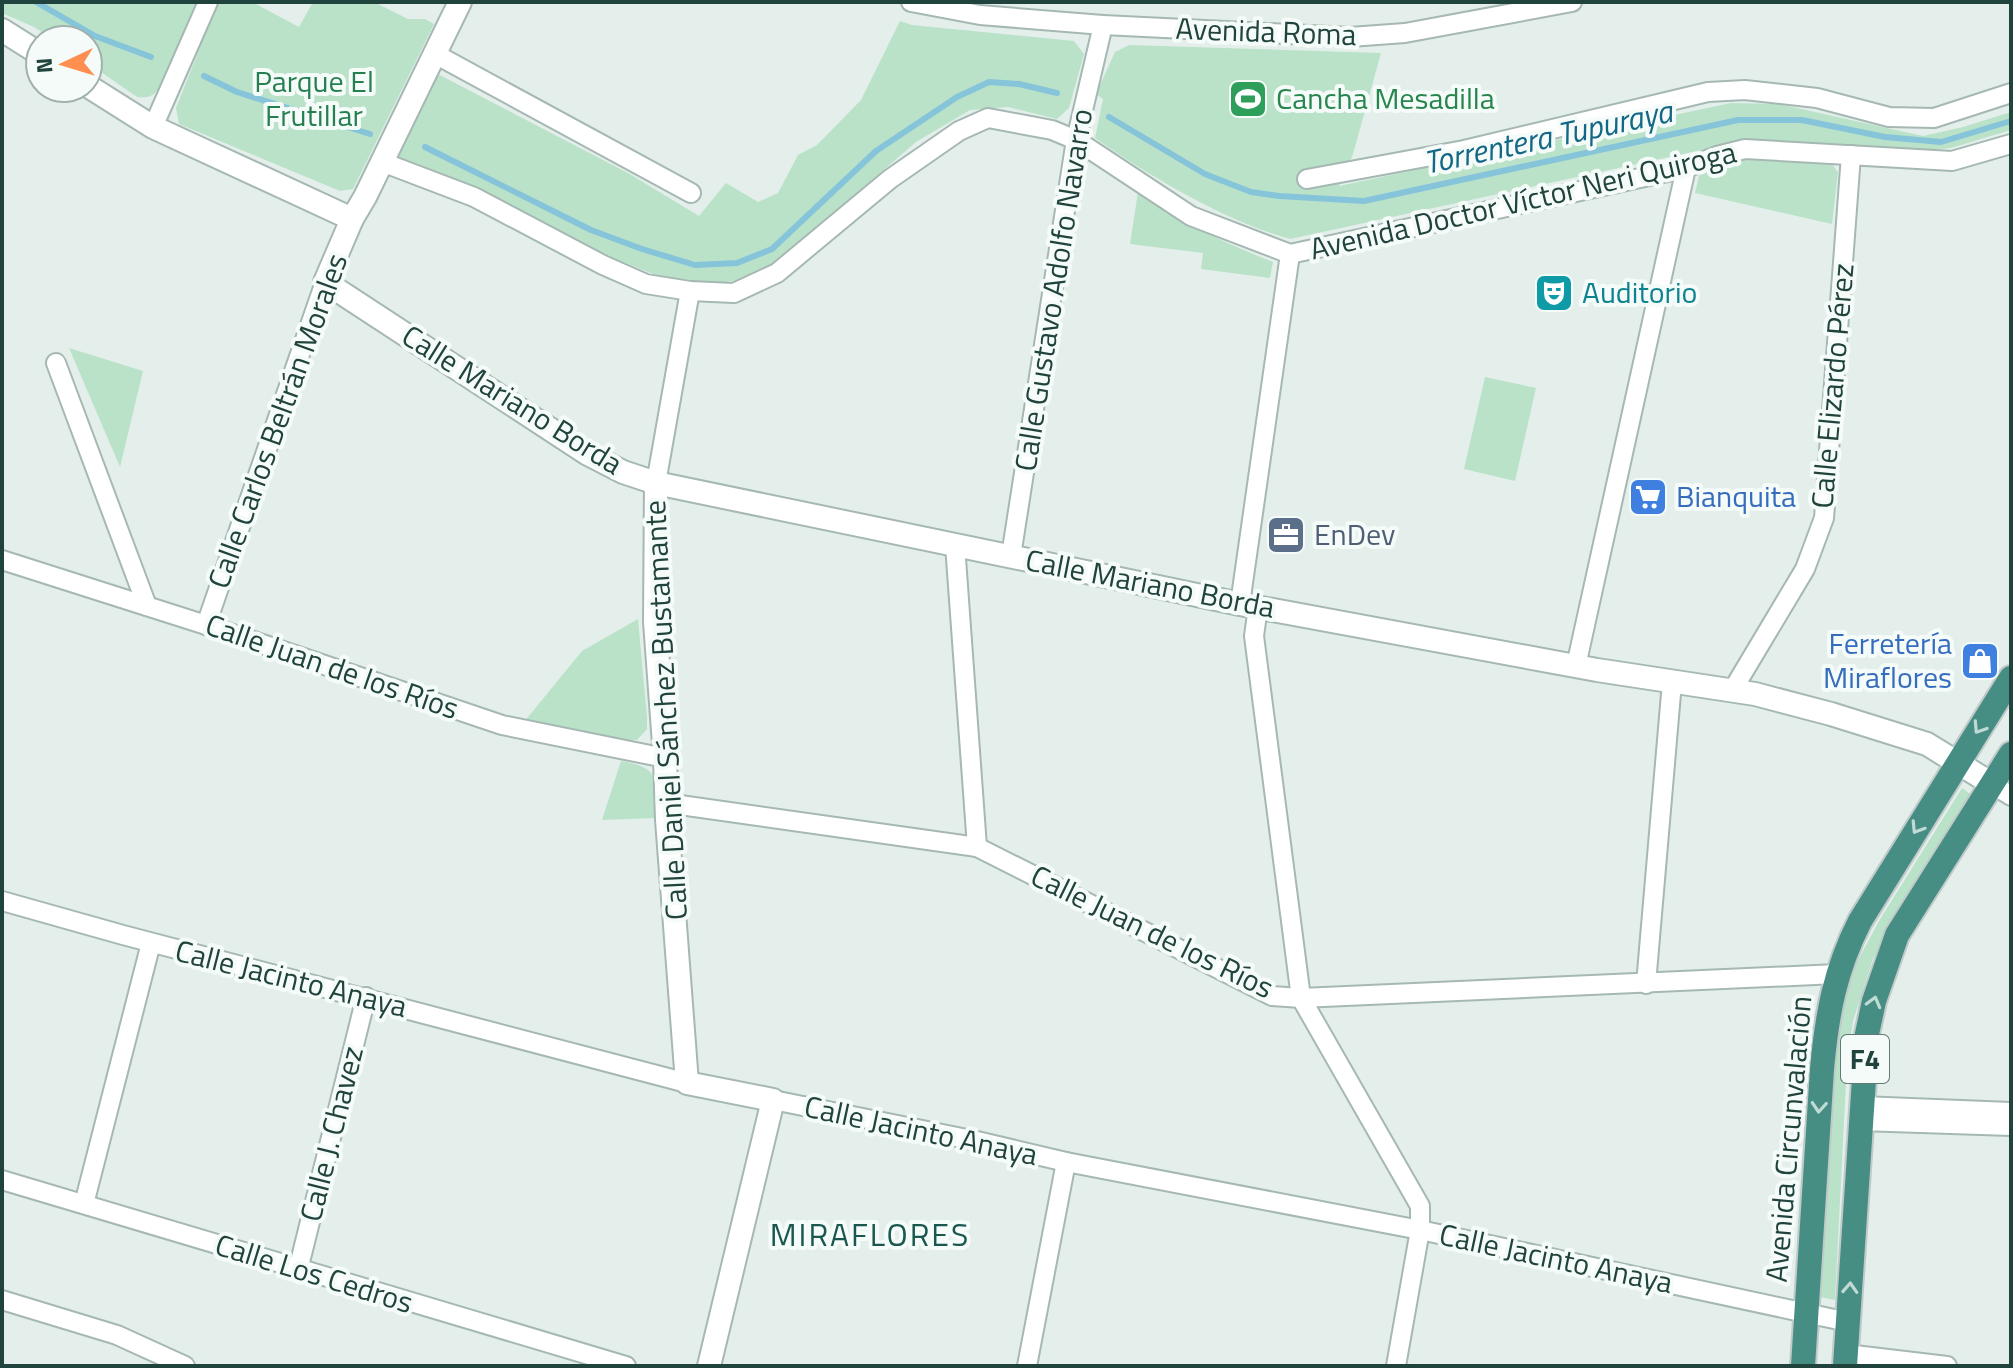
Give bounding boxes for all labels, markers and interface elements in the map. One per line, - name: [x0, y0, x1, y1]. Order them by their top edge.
- street label: Avenida Roma: [1175, 5, 1357, 57]
- north arrow: [24, 24, 104, 104]
- text: N: [27, 57, 62, 74]
- park label: Parque El Frutillar: [254, 58, 374, 138]
- place label: Cancha Mesadilla: [1276, 75, 1495, 121]
- sports icon: Cancha Mesadilla: [1227, 78, 1269, 120]
- water label: Torrentera Tupuraya: [1419, 86, 1678, 186]
- street label: Calle Gustavo Adolfo Navarro: [1002, 105, 1104, 474]
- street label: Avenida Doctor Víctor Neri Quiroga: [1305, 129, 1741, 272]
- street label: Calle Carlos Beltrán Morales: [195, 247, 359, 595]
- street label: Calle Elizardo Pérez: [1798, 262, 1866, 510]
- place label: Auditorio: [1582, 269, 1697, 315]
- theatre icon: Auditorio: [1533, 272, 1575, 314]
- street label: Calle Mariano Borda: [393, 313, 632, 486]
- place label: Bianquita: [1676, 473, 1796, 519]
- supermarket icon: Bianquita: [1627, 476, 1669, 518]
- street label: Calle Daniel Sánchez Bustamante: [631, 499, 699, 921]
- place label: EnDev: [1314, 511, 1395, 557]
- office icon: EnDev: [1265, 514, 1307, 556]
- street label: Calle Mariano Borda: [1022, 536, 1279, 630]
- street label: Calle Juan de los Ríos: [200, 601, 465, 731]
- place label: Ferretería Miraflores: [1823, 620, 1952, 700]
- shop icon: Ferretería Miraflores: [1959, 640, 2001, 682]
- one-way arrow: [1974, 719, 1989, 734]
- one-way arrow: [1912, 819, 1927, 833]
- street label: Calle Juan de los Ríos: [1023, 852, 1282, 1010]
- street label: Calle Jacinto Anaya: [170, 927, 412, 1029]
- street label: Avenida Circunvalación: [1753, 994, 1823, 1284]
- one-way arrow: [1865, 995, 1882, 1009]
- road number: F4: [1841, 1035, 1889, 1083]
- street label: Calle J. Chavez: [287, 1041, 375, 1226]
- street label: Calle Jacinto Anaya: [800, 1083, 1042, 1177]
- one-way arrow: [1811, 1101, 1828, 1114]
- district label: MIRAFLORES: [770, 1210, 970, 1258]
- street label: Calle Jacinto Anaya: [1435, 1211, 1677, 1305]
- street label: Calle Los Cedros: [210, 1221, 419, 1325]
- one-way arrow: [1841, 1281, 1858, 1294]

